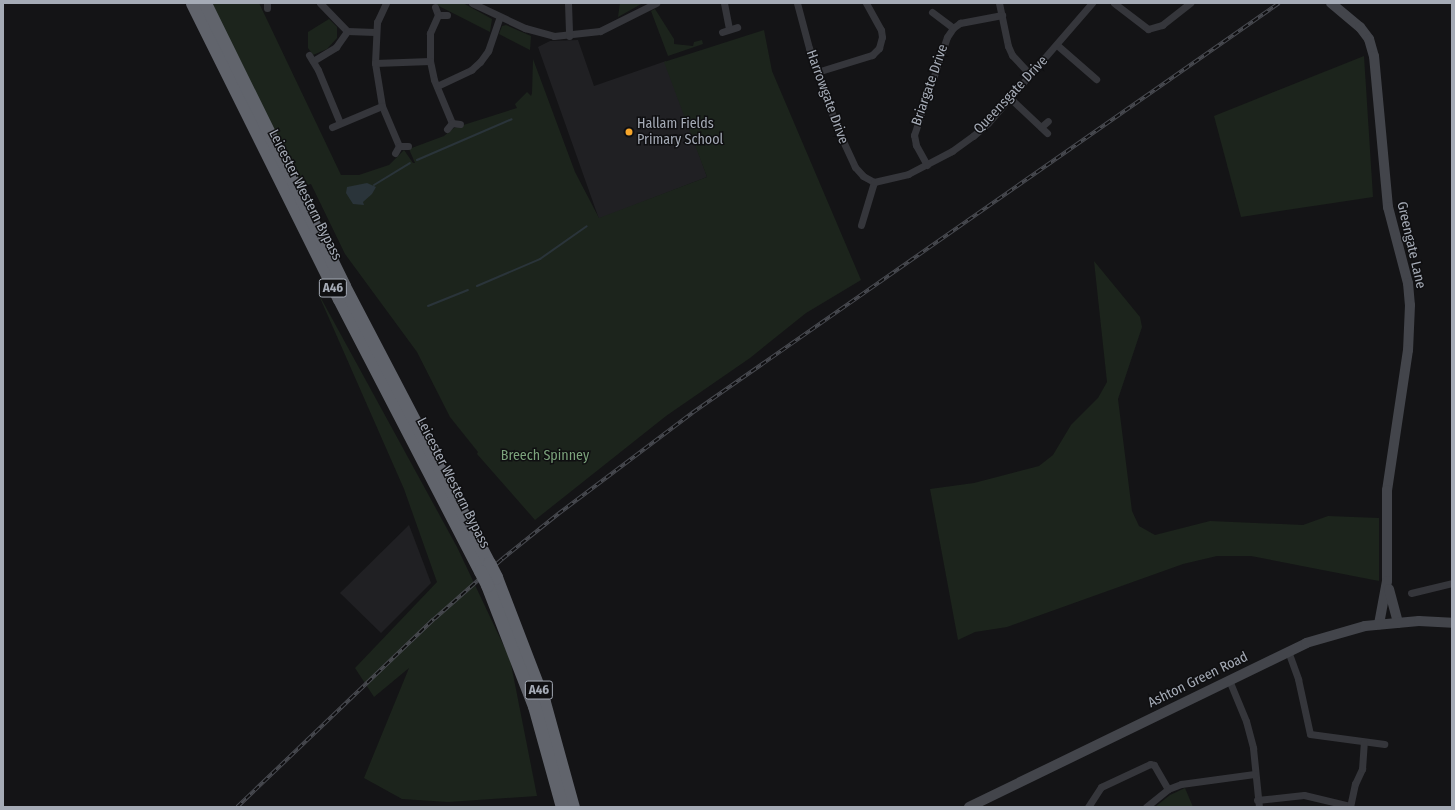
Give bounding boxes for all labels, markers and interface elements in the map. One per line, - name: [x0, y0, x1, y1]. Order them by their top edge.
- street label: Briargate Drive: [908, 42, 952, 128]
- street label: Harrowgate Drive: [802, 48, 852, 146]
- street label: Queensgate Drive: [971, 52, 1051, 138]
- place label: Hallam Fields Primary School: [637, 116, 723, 148]
- street label: Leicester Western Bypass: [265, 127, 345, 263]
- marker: Hallam Fields Primary School: [624, 127, 634, 137]
- street label: Greengate Lane: [1393, 200, 1429, 290]
- road number: A46: [318, 277, 348, 299]
- street label: Leicester Western Bypass: [413, 415, 493, 551]
- park label: Breech Spinney: [501, 448, 589, 464]
- street label: Ashton Green Road: [1145, 649, 1251, 711]
- road number: A46: [524, 679, 554, 701]

